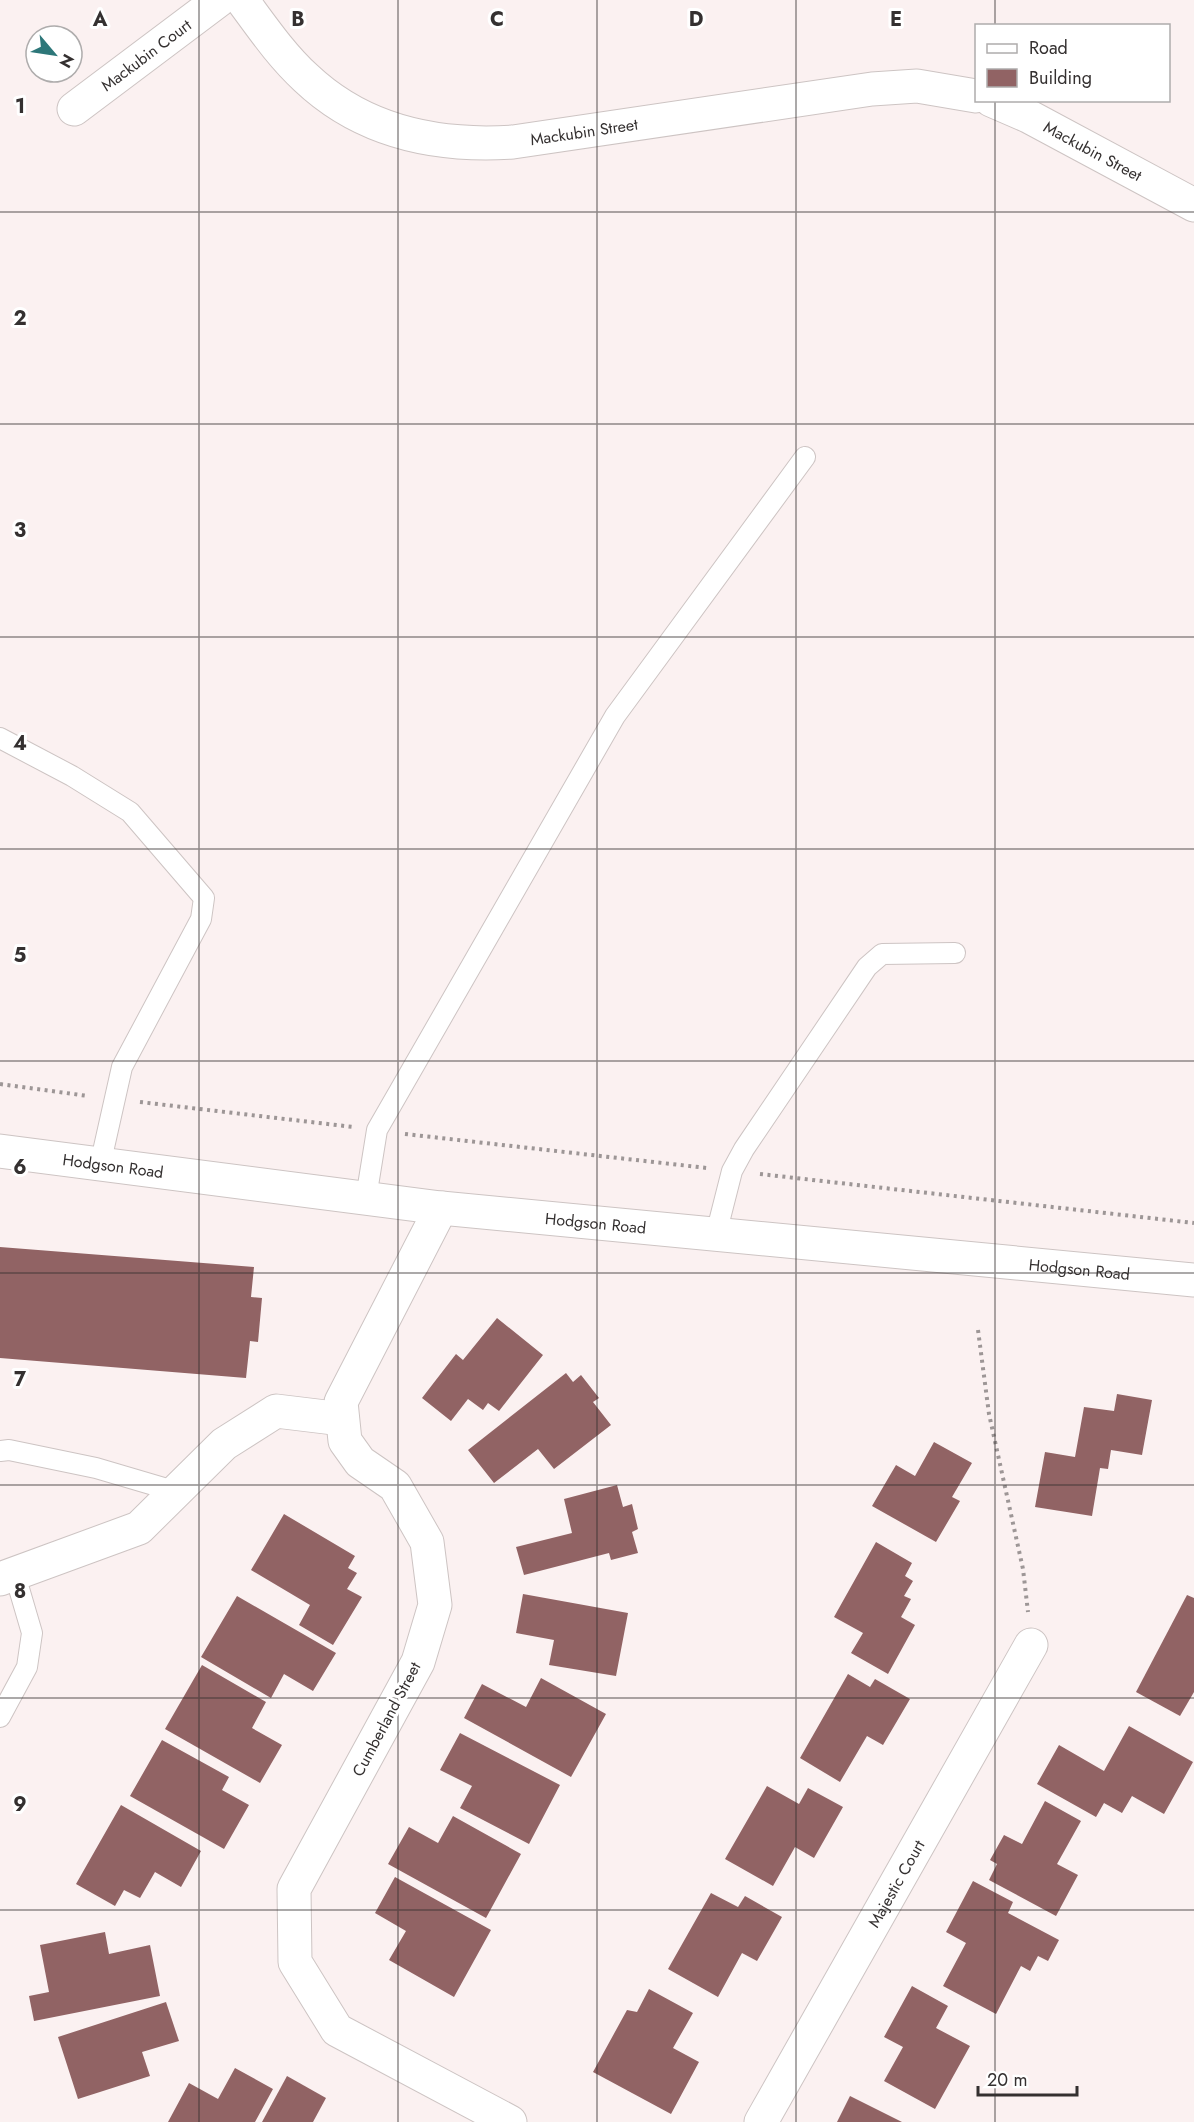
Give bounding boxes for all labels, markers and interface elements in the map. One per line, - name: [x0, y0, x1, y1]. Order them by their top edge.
- text: A: [92, 5, 108, 34]
- text: B: [291, 5, 305, 34]
- text: C: [490, 5, 504, 34]
- text: D: [689, 5, 703, 34]
- text: E: [890, 5, 902, 34]
- street label: Mackubin Court: [96, 14, 196, 97]
- north arrow: [24, 24, 84, 84]
- legend: [975, 24, 1170, 102]
- text: Road: [1029, 35, 1068, 61]
- text: N: [54, 50, 80, 72]
- text: Building: [1029, 65, 1092, 91]
- text: 1: [15, 92, 25, 121]
- street label: Mackubin Street: [529, 113, 639, 151]
- street label: Mackubin Street: [1040, 116, 1146, 187]
- text: 2: [13, 304, 27, 333]
- text: 3: [14, 516, 26, 545]
- text: 4: [13, 729, 27, 758]
- text: 5: [14, 941, 27, 970]
- street label: Hodgson Road: [61, 1148, 165, 1184]
- text: 6: [13, 1153, 27, 1182]
- street label: Hodgson Road: [544, 1207, 647, 1240]
- street label: Hodgson Road: [1028, 1253, 1131, 1286]
- text: 7: [14, 1365, 27, 1394]
- text: 8: [14, 1577, 26, 1606]
- street label: Cumberland Street: [347, 1658, 426, 1781]
- text: 9: [13, 1790, 27, 1819]
- street label: Majestic Court: [862, 1836, 930, 1932]
- scale bar: [978, 2059, 1077, 2097]
- text: 20 m: [987, 2067, 1027, 2093]

